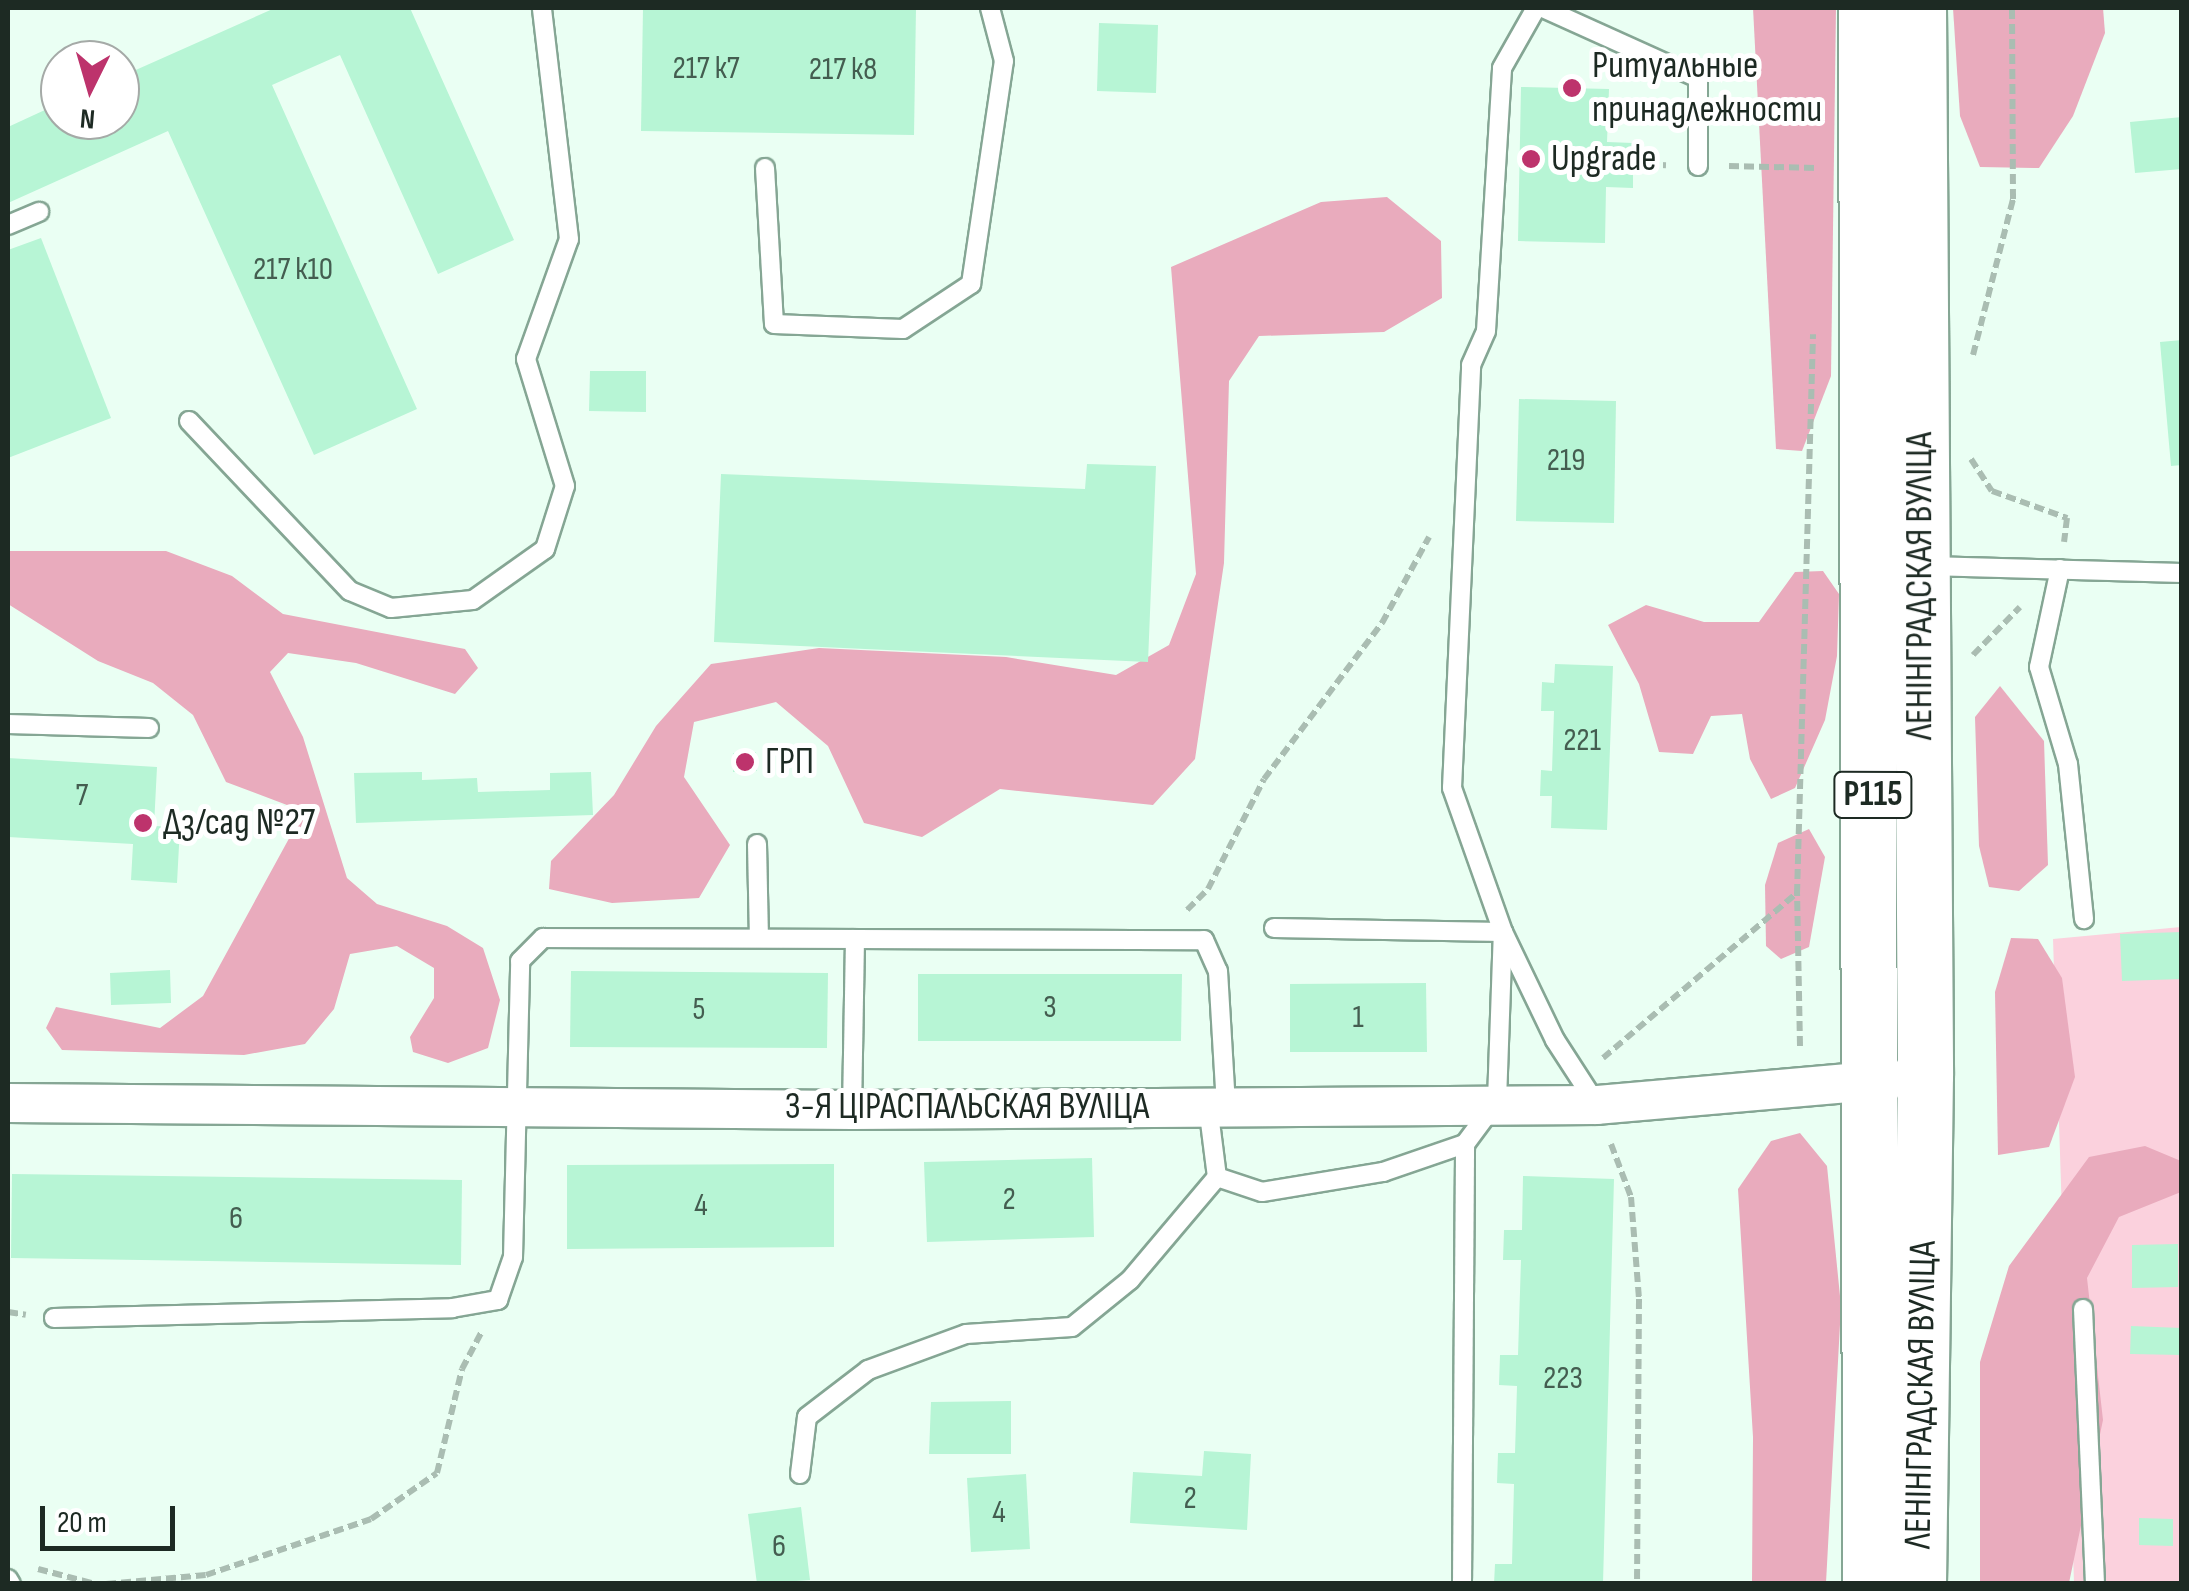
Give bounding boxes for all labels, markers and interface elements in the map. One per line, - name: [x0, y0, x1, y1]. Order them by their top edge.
- north arrow: [40, 40, 140, 140]
- place label: Ритуальные принадлежности: [1592, 43, 1822, 132]
- house number: 217 к7: [672, 50, 740, 88]
- house number: 217 к8: [809, 51, 877, 89]
- marker: Ритуальные принадлежности: [1561, 77, 1583, 99]
- text: N: [79, 101, 96, 135]
- place label: Upgrade: [1551, 136, 1657, 182]
- marker: Upgrade: [1520, 148, 1542, 170]
- house number: 217 к10: [253, 251, 333, 289]
- street label: ЛЕНІНГРАДСКАЯ ВУЛІЦА: [1897, 432, 1943, 740]
- house number: 219: [1547, 442, 1585, 480]
- house number: 221: [1563, 722, 1601, 760]
- place label: ГРП: [765, 739, 814, 785]
- marker: ГРП: [734, 751, 756, 773]
- road number: Р115: [1833, 765, 1913, 825]
- house number: 7: [76, 777, 88, 815]
- place label: Дз/сад №27: [163, 800, 315, 846]
- marker: Дз/сад №27: [132, 812, 154, 834]
- house number: 3: [1043, 989, 1057, 1027]
- house number: 5: [693, 991, 705, 1029]
- house number: 1: [1352, 999, 1364, 1037]
- street label: 3-Я ЦІРАСПАЛЬСКАЯ ВУЛІЦА: [785, 1084, 1149, 1130]
- house number: 2: [1002, 1181, 1016, 1219]
- house number: 4: [694, 1187, 708, 1225]
- house number: 6: [229, 1200, 243, 1238]
- street label: ЛЕНІНГРАДСКАЯ ВУЛІЦА: [1896, 1240, 1946, 1550]
- house number: 223: [1543, 1360, 1583, 1398]
- house number: 2: [1183, 1480, 1197, 1518]
- scale bar: [45, 1486, 180, 1548]
- house number: 4: [992, 1494, 1006, 1532]
- text: 20 m: [57, 1505, 107, 1541]
- house number: 6: [772, 1528, 786, 1566]

